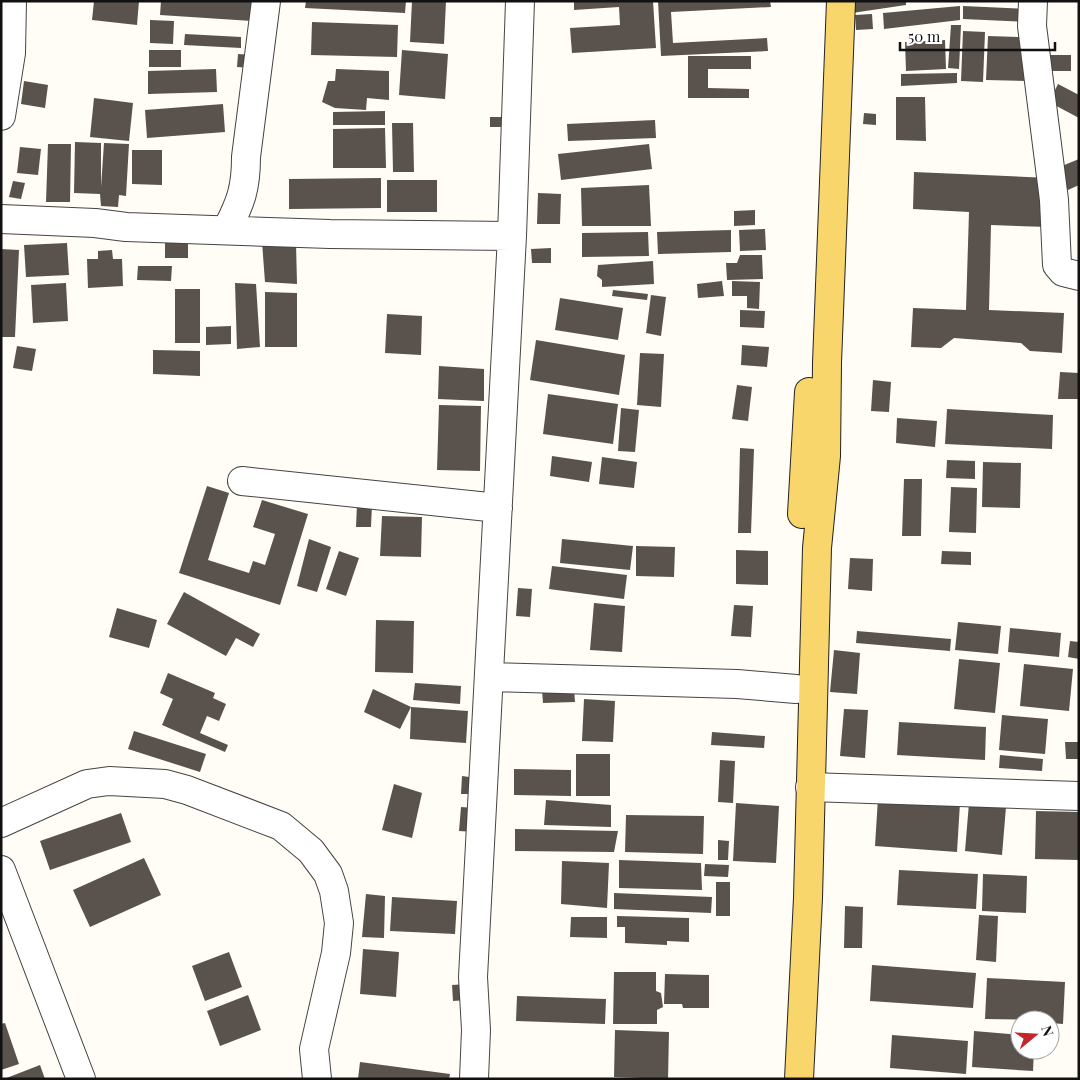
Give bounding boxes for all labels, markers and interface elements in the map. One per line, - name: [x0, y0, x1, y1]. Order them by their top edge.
- scale bar: [900, 20, 1055, 52]
- text: 50 m: [908, 26, 941, 46]
- north arrow: [1010, 1010, 1060, 1060]
- text: N: [1037, 1023, 1058, 1039]

